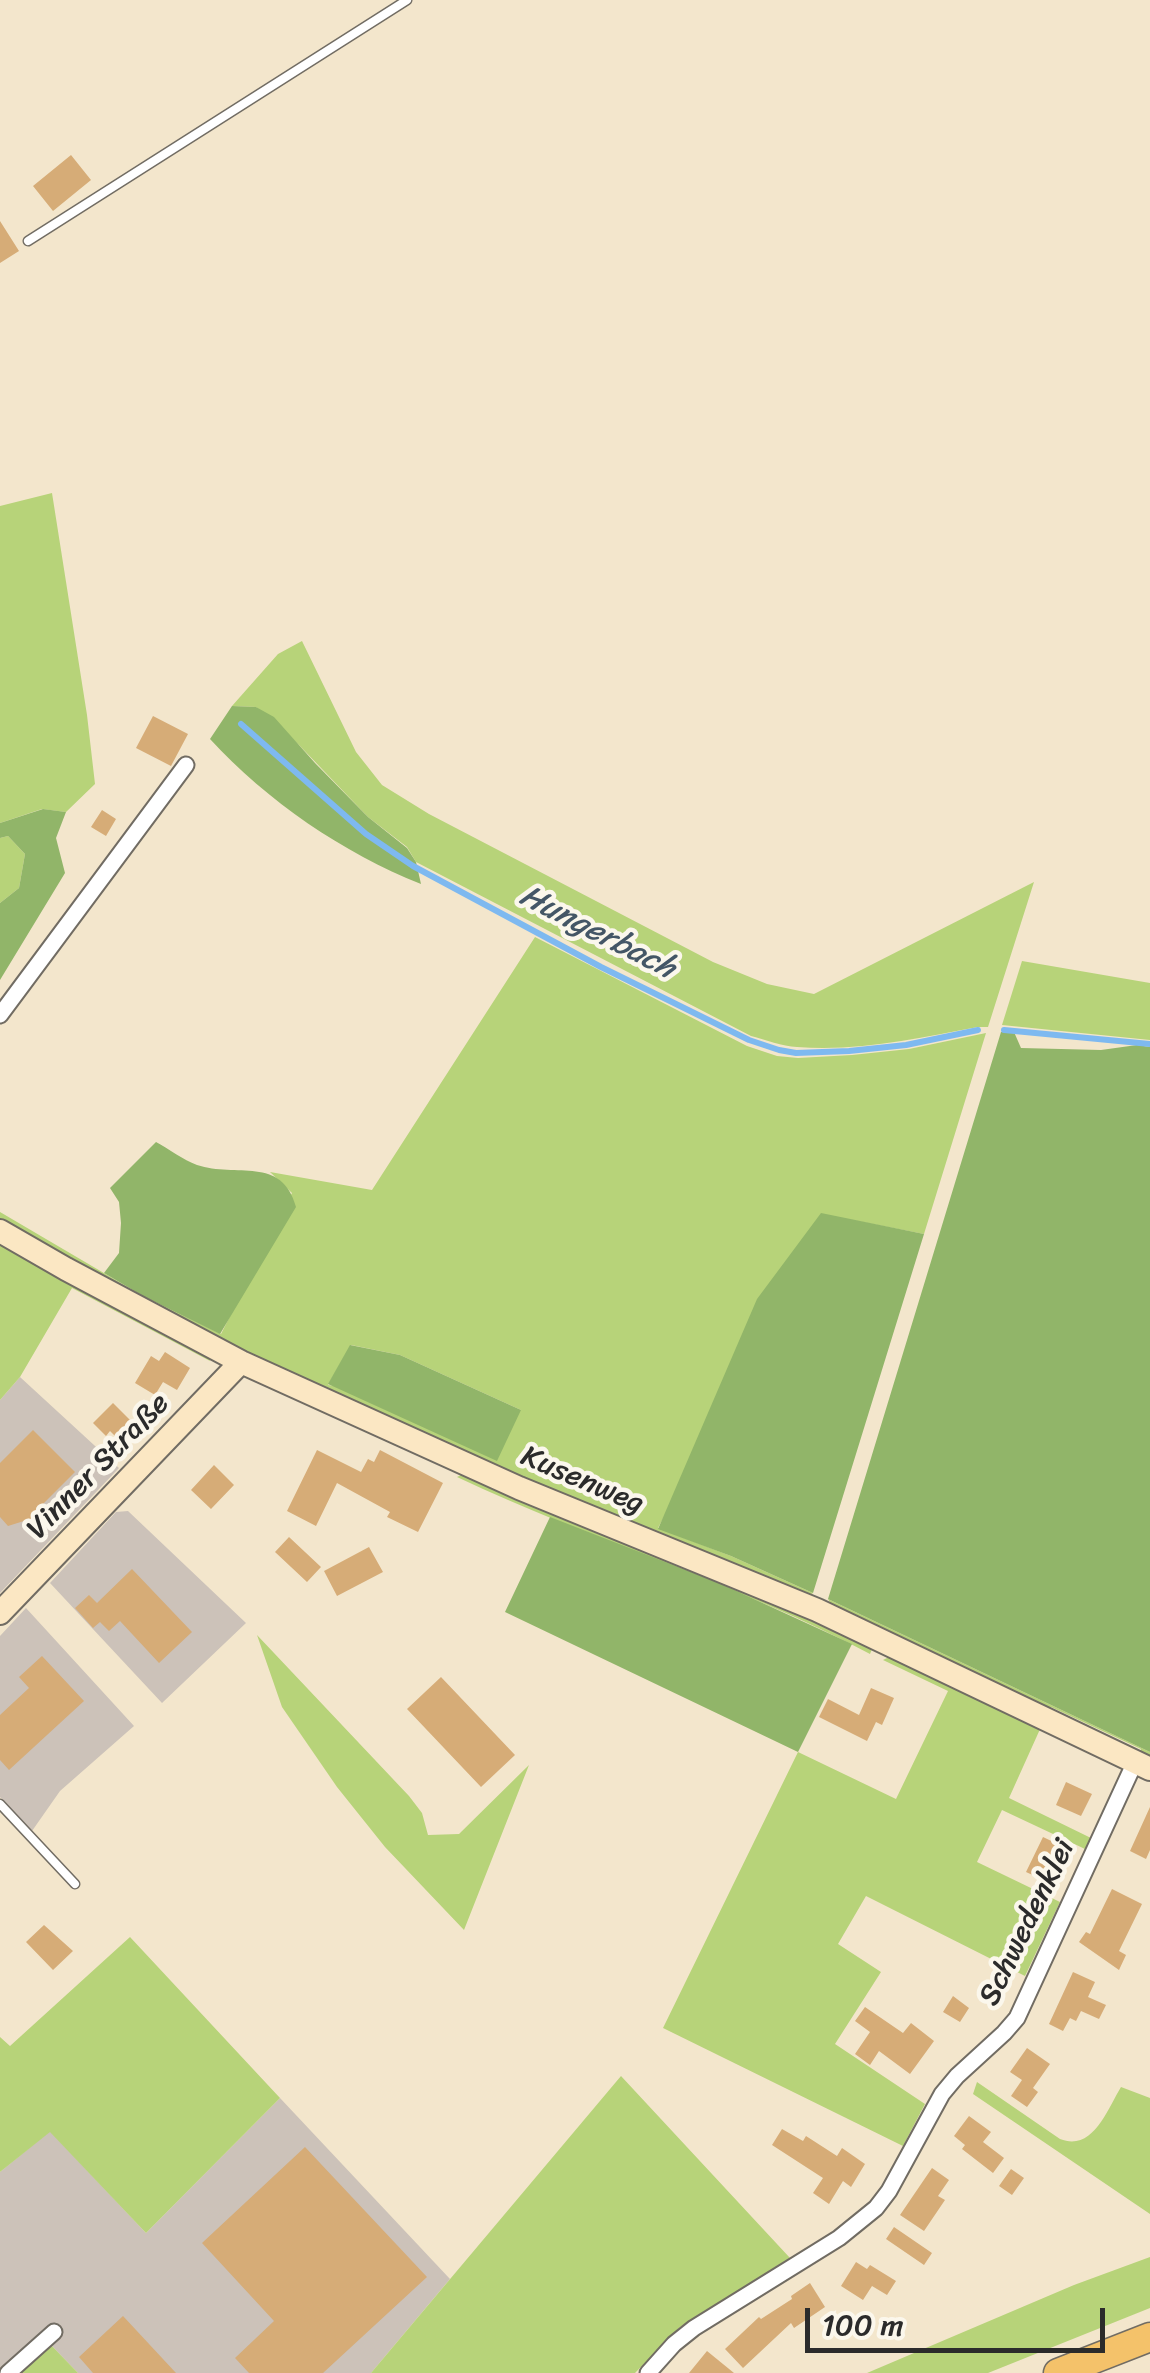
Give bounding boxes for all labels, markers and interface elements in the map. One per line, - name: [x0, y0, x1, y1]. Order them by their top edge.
- water label: Hungerbach: [513, 877, 681, 989]
- street label: Vinner Straße: [20, 1386, 178, 1548]
- street label: Kusenweg: [515, 1439, 649, 1523]
- street label: Schwedenklei: [972, 1834, 1084, 2012]
- scale bar: [810, 2288, 1110, 2350]
- text: 100 m: [822, 2298, 904, 2352]

